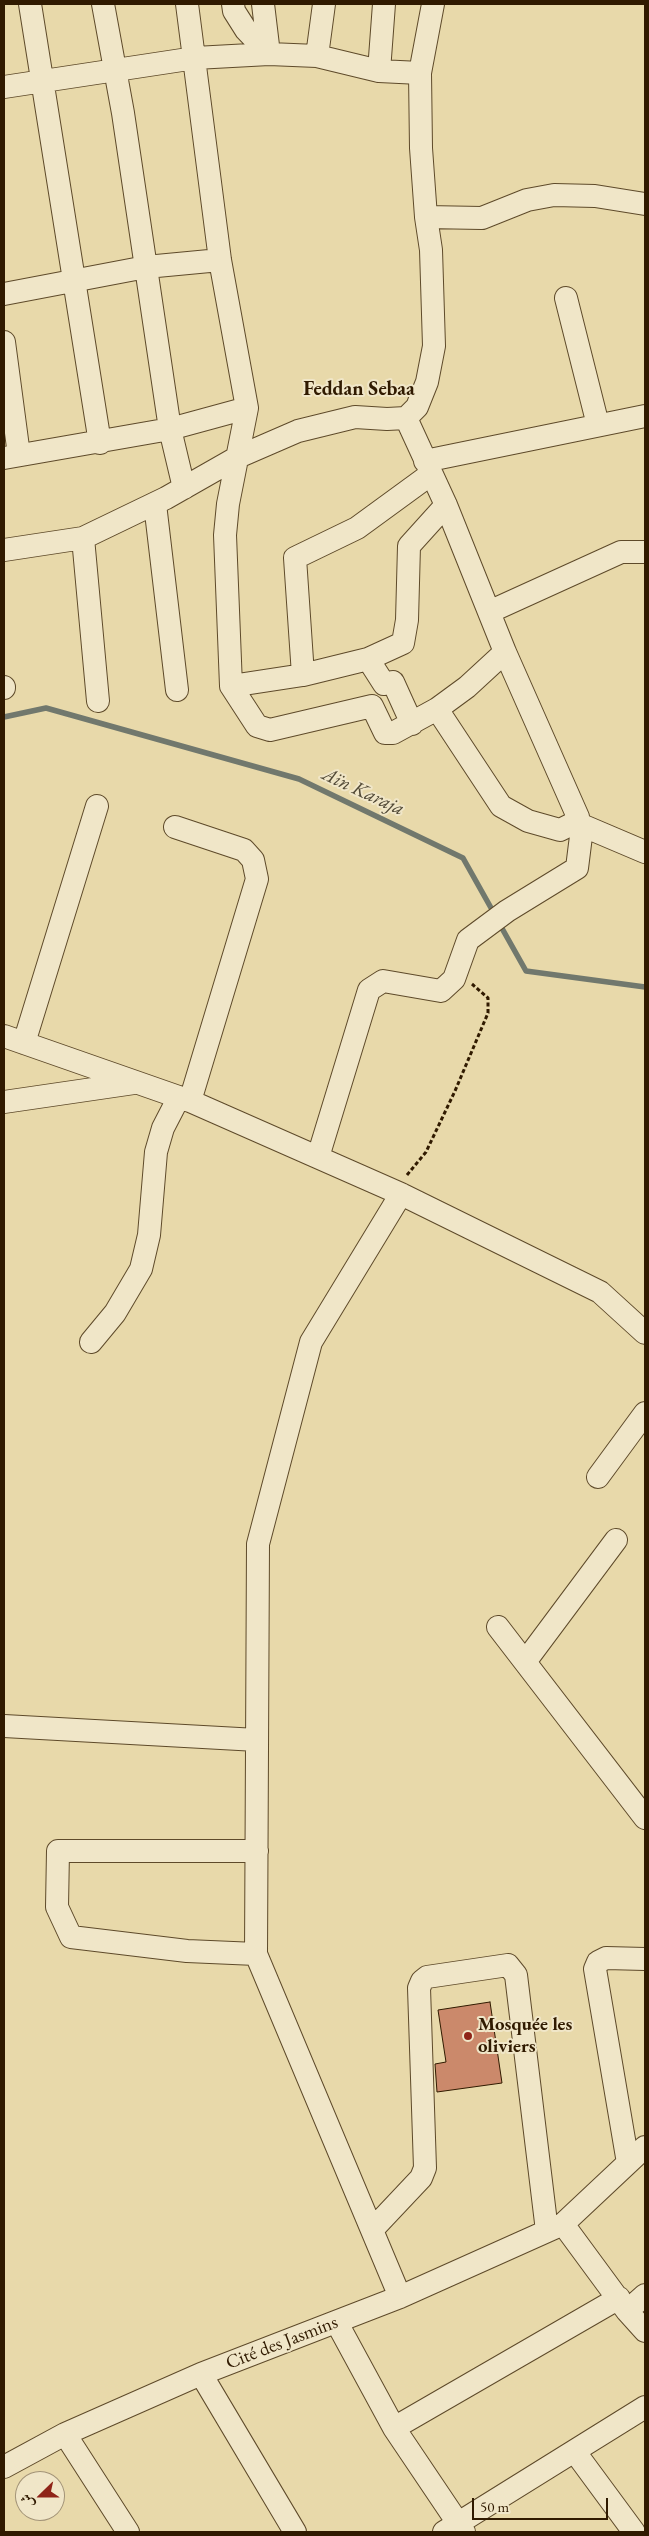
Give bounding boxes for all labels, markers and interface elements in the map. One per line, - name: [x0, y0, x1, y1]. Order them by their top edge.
- district label: Feddan Sebaa: [303, 378, 415, 402]
- water label: Aïn Karaja: [318, 763, 408, 821]
- place label: Mosquée les oliviers: [478, 2014, 572, 2058]
- marker: Mosquée les oliviers: [462, 2030, 474, 2042]
- street label: Cité des Jasmins: [223, 2311, 341, 2375]
- north arrow: [15, 2471, 65, 2521]
- scale bar: [474, 2488, 610, 2520]
- text: ش: [16, 2491, 38, 2511]
- text: 50 m: [480, 2497, 509, 2516]

